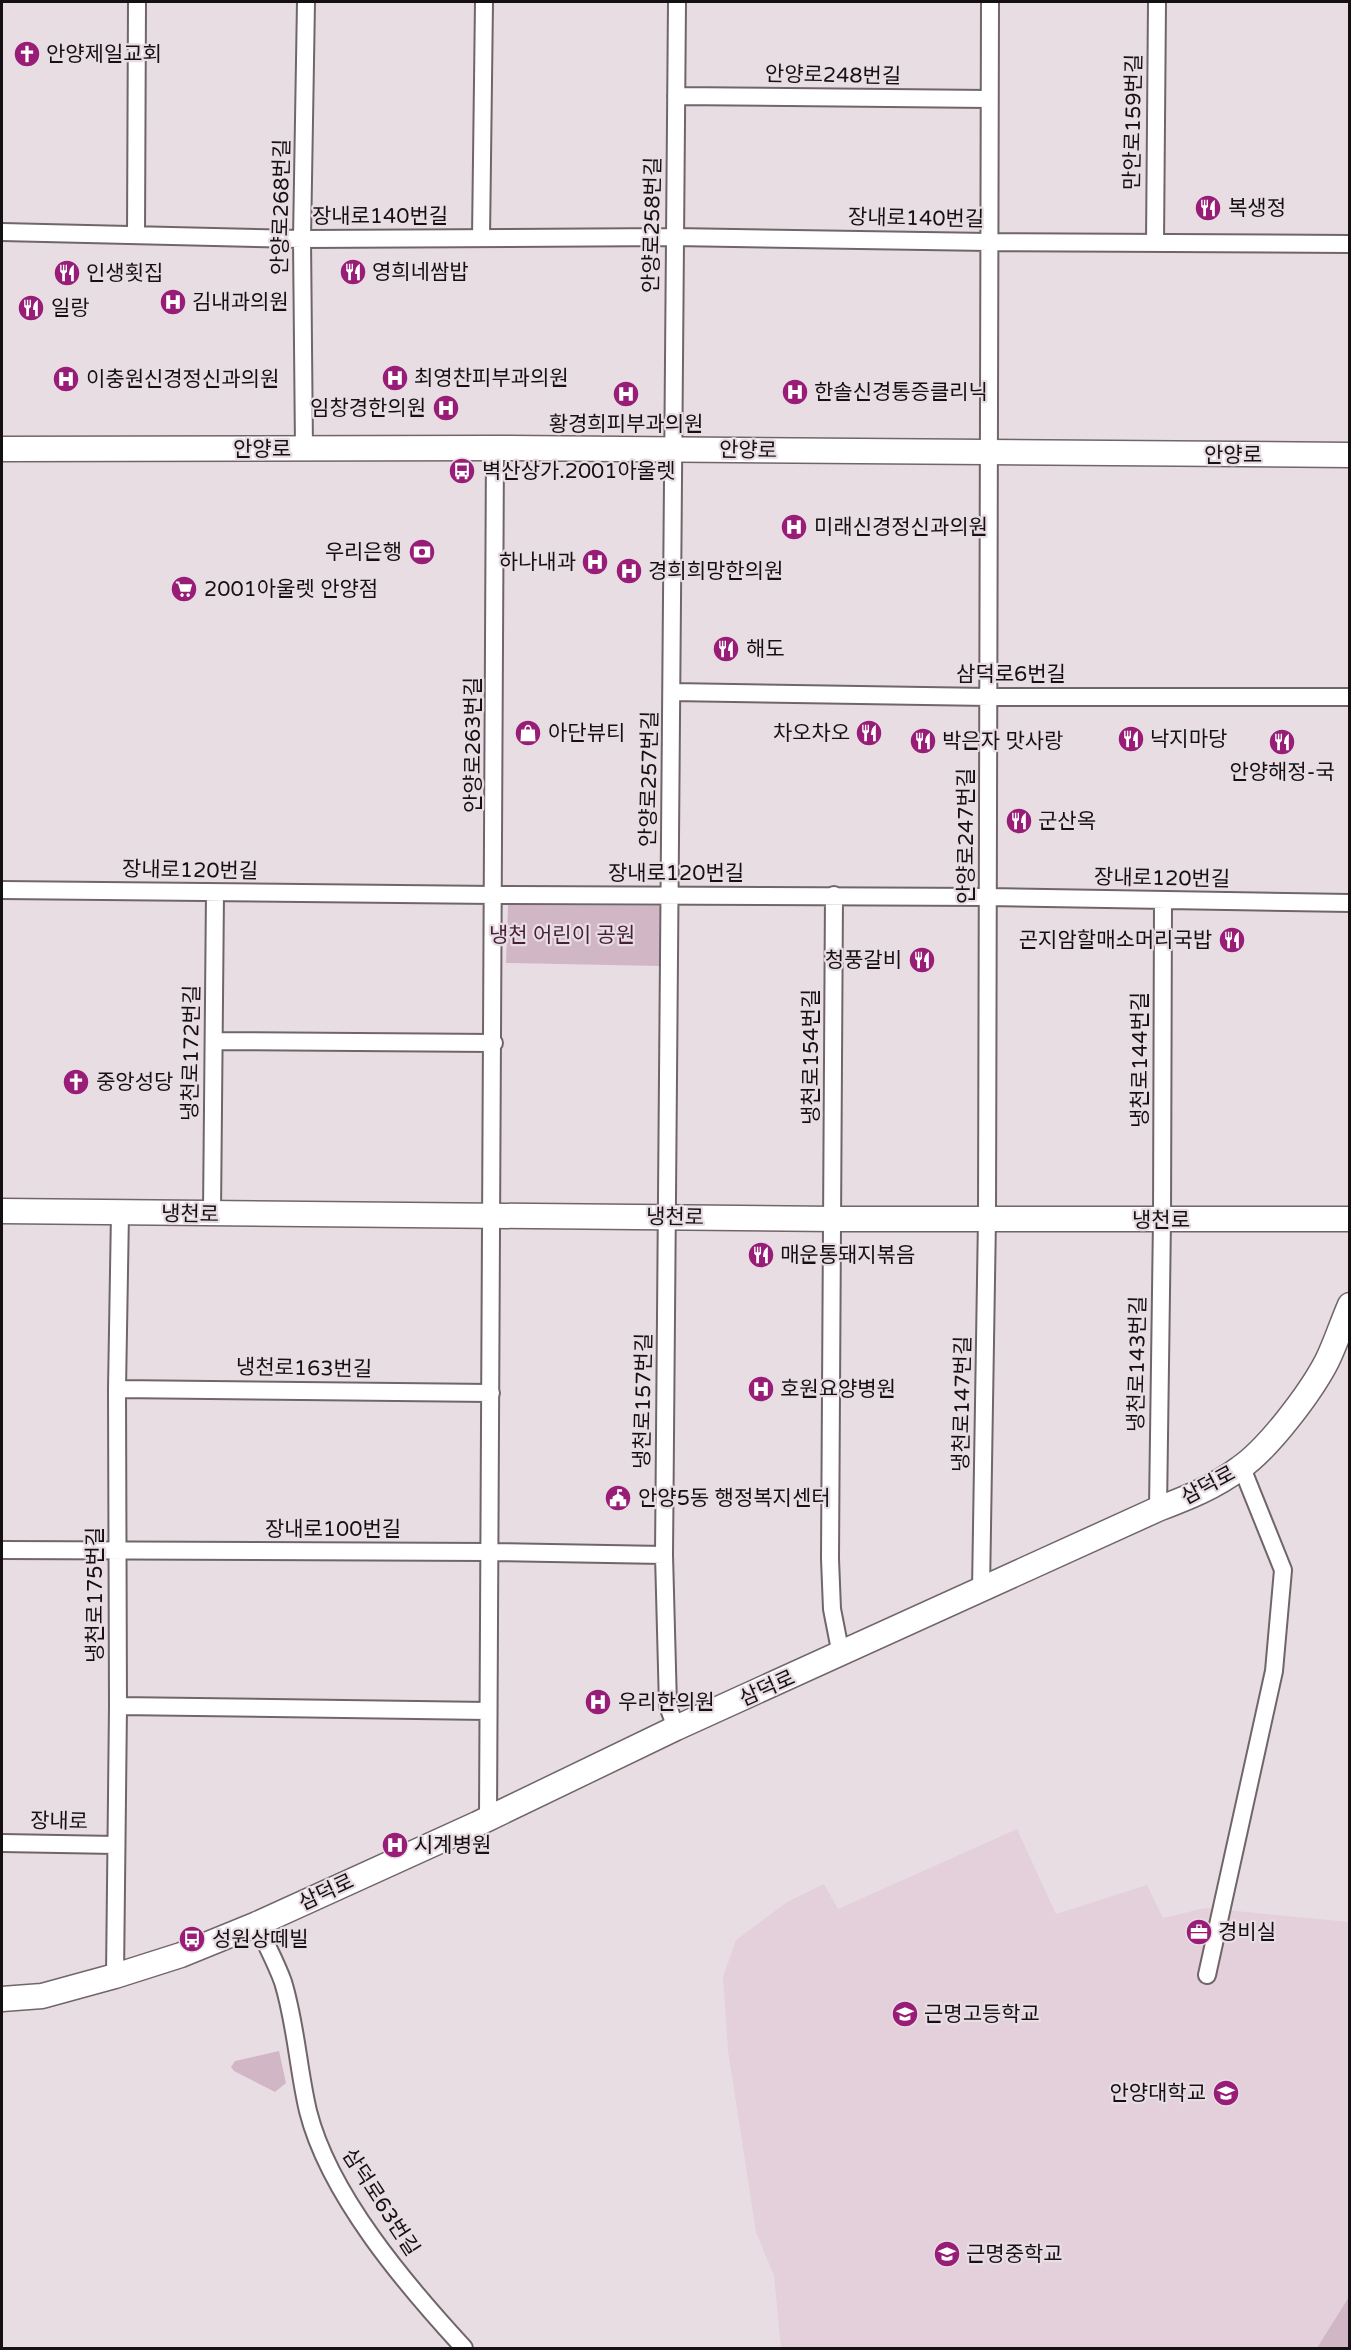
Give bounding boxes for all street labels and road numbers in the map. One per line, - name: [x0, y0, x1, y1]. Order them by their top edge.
- street label: 만안로159번길: [1120, 54, 1147, 190]
- street label: 안양로248번길: [765, 62, 901, 89]
- street label: 안양로268번길: [268, 139, 295, 275]
- street label: 안양로258번길: [639, 157, 666, 293]
- street label: 장내로140번길: [312, 204, 448, 229]
- street label: 장내로140번길: [848, 205, 984, 232]
- street label: 안양로: [233, 437, 291, 462]
- street label: 안양로: [719, 437, 777, 464]
- street label: 안양로: [1204, 443, 1262, 468]
- street label: 삼덕로6번길: [956, 662, 1066, 687]
- street label: 안양로263번길: [461, 677, 486, 813]
- street label: 안양로257번길: [636, 711, 663, 847]
- street label: 안양로247번길: [954, 768, 979, 904]
- street label: 장내로120번길: [122, 857, 258, 884]
- street label: 장내로120번길: [608, 861, 744, 886]
- street label: 장내로120번길: [1094, 865, 1230, 892]
- street label: 냉천로172번길: [178, 985, 205, 1121]
- street label: 냉천로154번길: [799, 989, 824, 1125]
- street label: 냉천로144번길: [1128, 992, 1153, 1128]
- street label: 냉천로: [161, 1201, 219, 1228]
- street label: 냉천로: [646, 1204, 704, 1231]
- street label: 냉천로: [1132, 1208, 1190, 1233]
- street label: 냉천로143번길: [1124, 1296, 1151, 1432]
- street label: 냉천로157번길: [630, 1333, 657, 1469]
- street label: 냉천로147번길: [949, 1336, 976, 1472]
- street label: 냉천로163번길: [236, 1355, 372, 1382]
- street label: 삼덕로: [1177, 1461, 1240, 1510]
- street label: 장내로100번길: [265, 1517, 401, 1542]
- street label: 냉천로175번길: [83, 1527, 108, 1663]
- street label: 삼덕로: [736, 1665, 799, 1712]
- street label: 장내로: [30, 1808, 88, 1835]
- street label: 삼덕로: [295, 1869, 358, 1916]
- street label: 삼덕로63번길: [337, 2144, 425, 2261]

